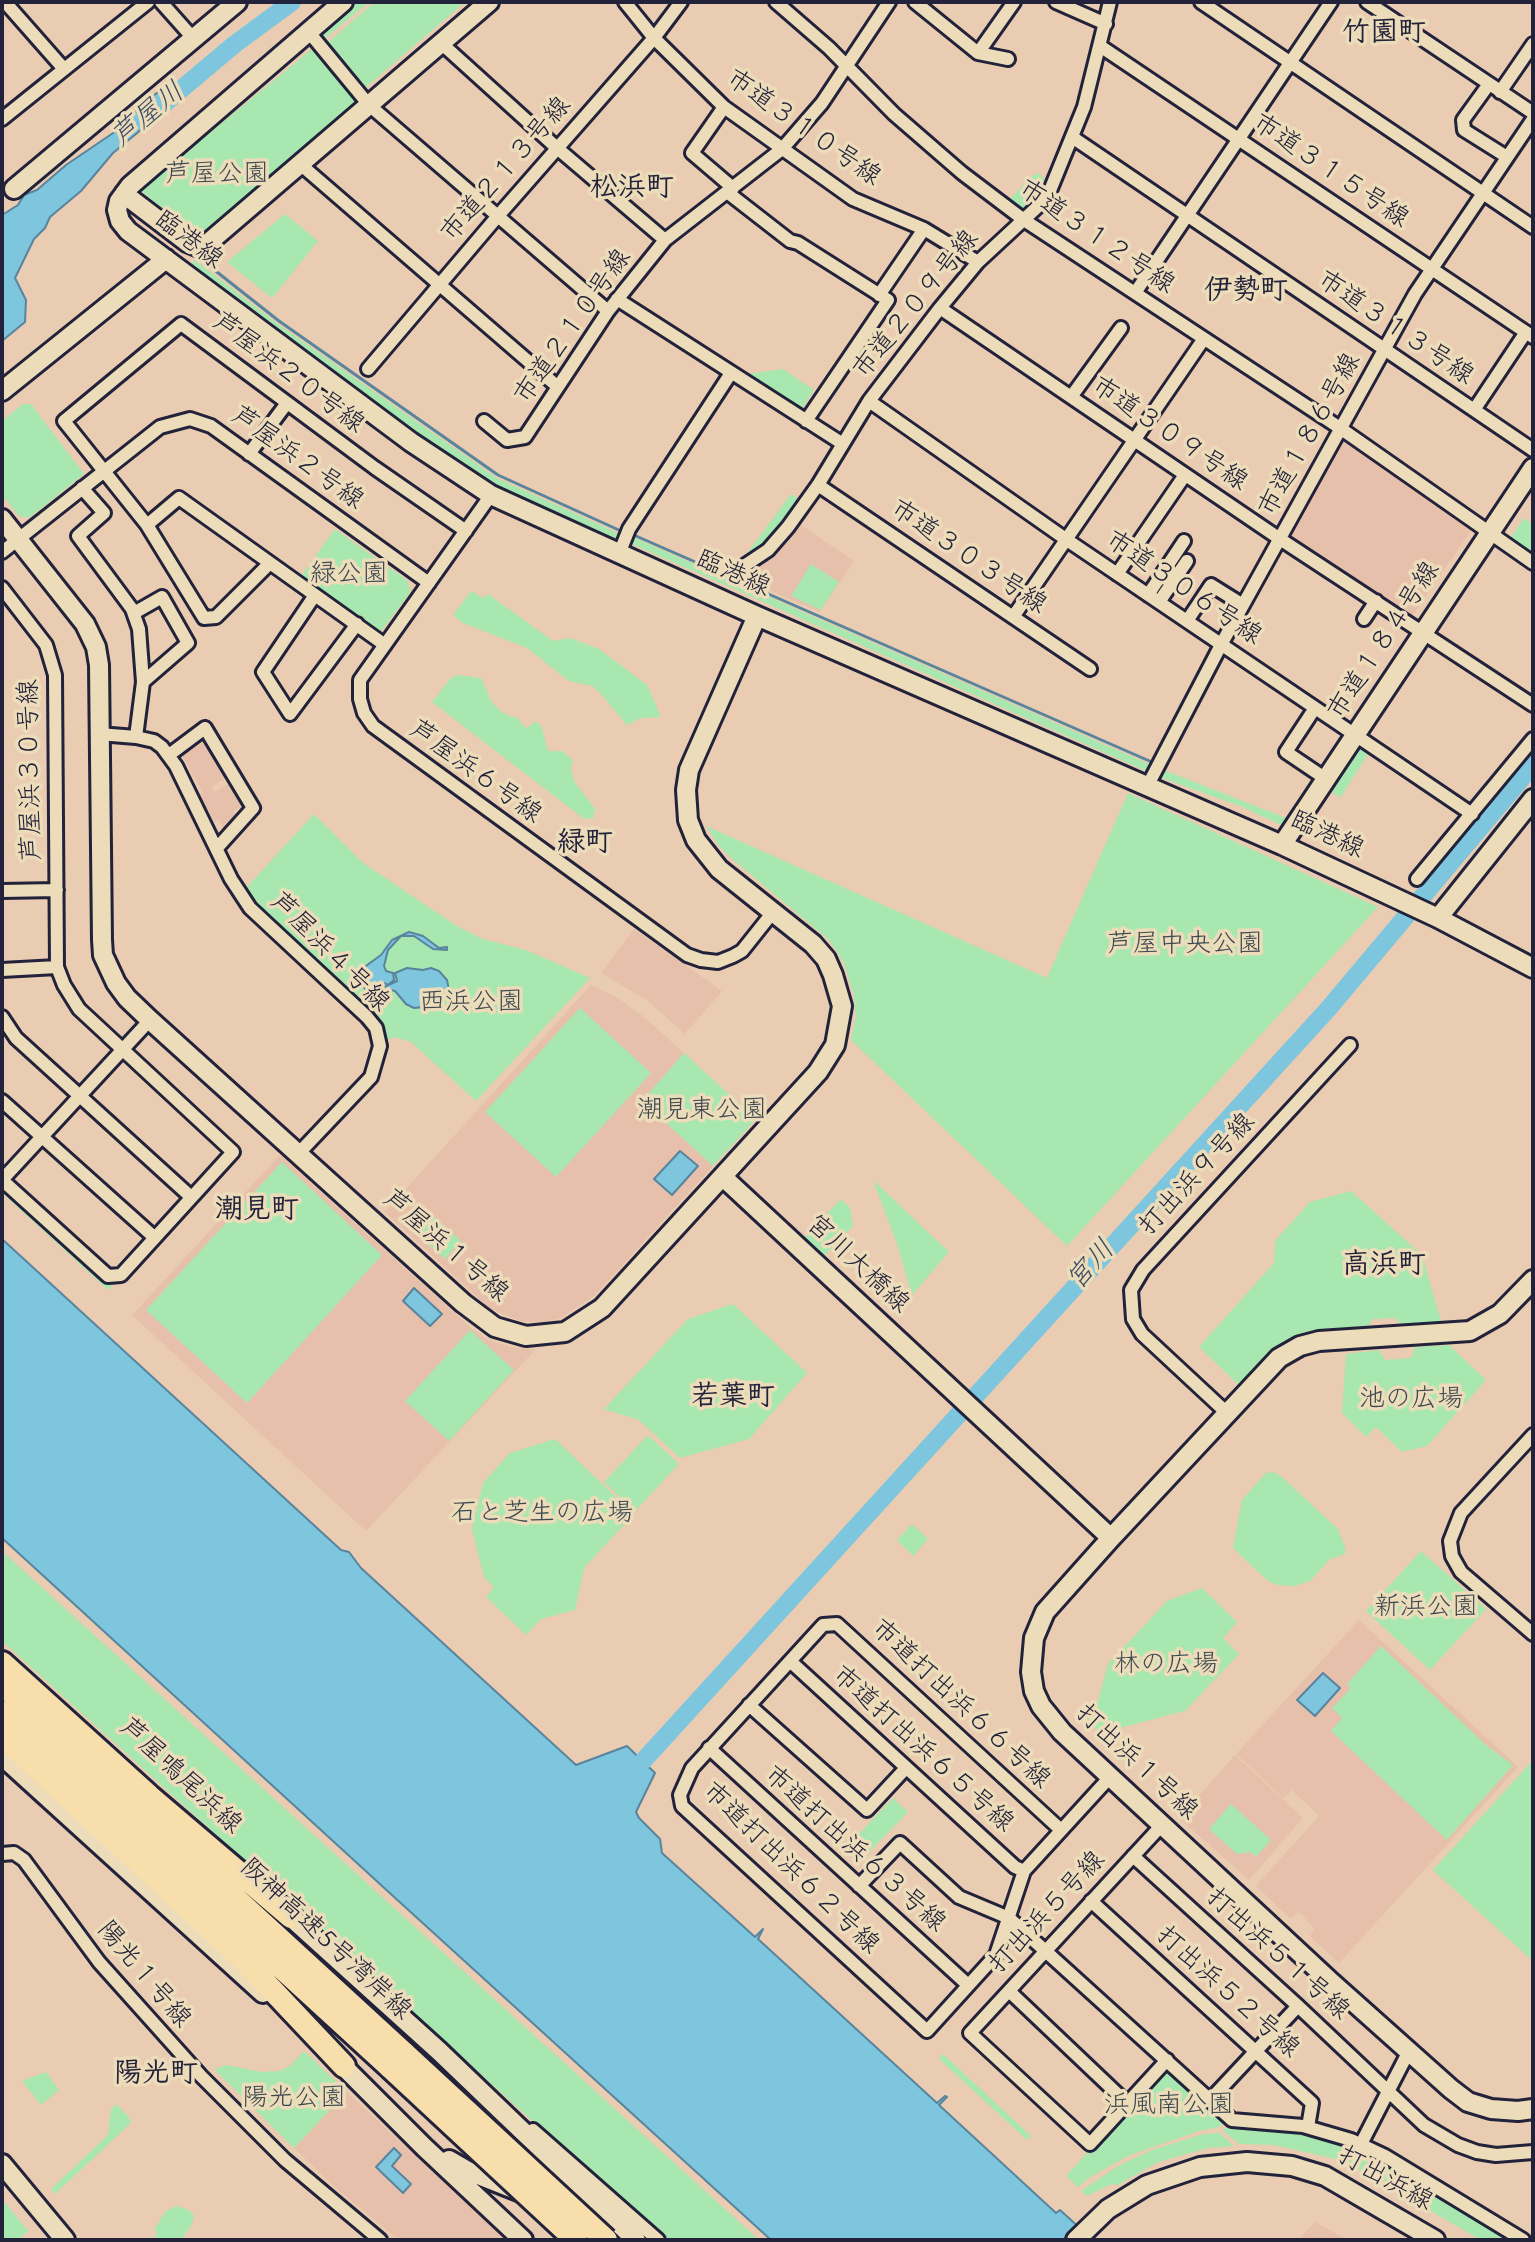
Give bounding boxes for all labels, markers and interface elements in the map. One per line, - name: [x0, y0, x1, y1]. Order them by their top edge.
- district label: 竹園町: [1342, 18, 1426, 52]
- street label: 市道３１０号線: [719, 65, 885, 195]
- water label: 芦屋川: [107, 78, 193, 156]
- street label: 市道２１３号線: [437, 92, 579, 250]
- street label: 市道３１５号線: [1245, 109, 1413, 237]
- park label: 芦屋公園: [165, 161, 269, 193]
- district label: 松浜町: [590, 173, 674, 207]
- street label: 市道３１２号線: [1011, 175, 1179, 303]
- street label: 臨港線: [146, 206, 228, 278]
- street label: 市道２０９号線: [849, 225, 987, 387]
- street label: 市道２１０号線: [510, 245, 640, 411]
- street label: 市道３１３号線: [1310, 266, 1478, 394]
- district label: 伊勢町: [1204, 276, 1288, 310]
- street label: 芦屋浜２０号線: [205, 308, 369, 442]
- street label: 市道１８６号線: [1254, 349, 1370, 523]
- street label: 市道３０９号線: [1084, 372, 1252, 500]
- street label: 芦屋浜２号線: [224, 402, 368, 518]
- street label: 市道３０３号線: [883, 495, 1051, 623]
- street label: 市道３０６号線: [1098, 526, 1266, 654]
- street label: 臨港線: [690, 546, 774, 606]
- street label: 市道１８４号線: [1323, 557, 1449, 727]
- park label: 緑公園: [310, 561, 388, 593]
- street label: 芦屋浜３０号線: [16, 679, 50, 861]
- street label: 芦屋浜６号線: [402, 716, 546, 832]
- street label: 臨港線: [1284, 806, 1368, 868]
- district label: 緑町: [557, 828, 613, 862]
- street label: 芦屋浜４号線: [262, 888, 394, 1020]
- park label: 芦屋中央公園: [1107, 931, 1263, 963]
- park label: 西浜公園: [419, 989, 523, 1021]
- park label: 潮見東公園: [637, 1097, 767, 1129]
- street label: 打出浜９号線: [1134, 1108, 1264, 1244]
- street label: 芦屋浜１号線: [375, 1185, 513, 1311]
- district label: 潮見町: [215, 1195, 299, 1229]
- street label: 宮川大橋線: [798, 1210, 914, 1322]
- water label: 宮川: [1062, 1235, 1124, 1299]
- district label: 高浜町: [1342, 1250, 1426, 1284]
- district label: 若葉町: [691, 1382, 775, 1416]
- park label: 池の広場: [1359, 1386, 1463, 1418]
- park label: 石と芝生の広場: [451, 1500, 633, 1532]
- park label: 新浜公園: [1374, 1594, 1478, 1626]
- street label: 市道打出浜６６号線: [863, 1615, 1055, 1797]
- park label: 林の広場: [1114, 1651, 1218, 1683]
- street label: 市道打出浜６５号線: [824, 1661, 1018, 1841]
- street label: 打出浜１号線: [1067, 1699, 1203, 1829]
- street label: 芦屋鳴尾浜線: [111, 1713, 247, 1843]
- street label: 市道打出浜６３号線: [756, 1761, 950, 1941]
- street label: 市道打出浜６２号線: [694, 1778, 884, 1962]
- street label: 打出浜５号線: [984, 1846, 1114, 1982]
- street label: 阪神高速5号湾岸線: [232, 1854, 416, 2028]
- street label: 打出浜５１号線: [1198, 1884, 1354, 2028]
- street label: 陽光１号線: [88, 1916, 196, 2036]
- street label: 打出浜５２号線: [1148, 1922, 1304, 2066]
- district label: 陽光町: [114, 2059, 198, 2093]
- park label: 陽光公園: [242, 2085, 346, 2117]
- park label: 浜風南公園: [1104, 2092, 1234, 2124]
- street label: 打出浜線: [1331, 2142, 1437, 2220]

